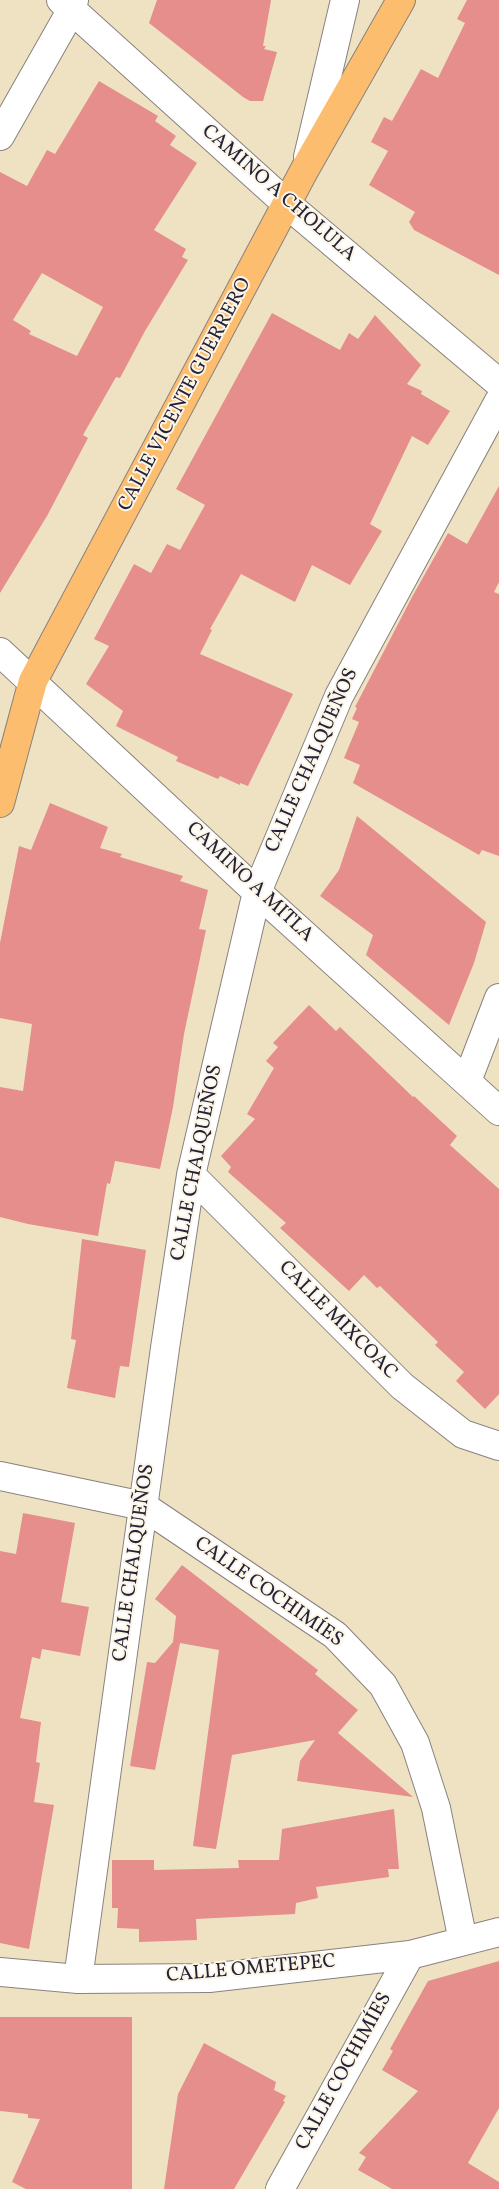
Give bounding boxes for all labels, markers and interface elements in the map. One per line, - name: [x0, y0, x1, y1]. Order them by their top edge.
- street label: CAMINO A CHOLULA: [196, 120, 360, 268]
- street label: CALLE VICENTE GUERRERO: [114, 274, 258, 516]
- street label: CALLE CHALQUEÑOS: [262, 665, 364, 857]
- street label: CAMINO A MITLA: [180, 818, 318, 948]
- street label: CALLE CHALQUEÑOS: [167, 1063, 229, 1263]
- street label: CALLE MIXCOAC: [273, 1257, 401, 1385]
- street label: CALLE CHALQUEÑOS: [109, 1463, 161, 1663]
- street label: CALLE COCHIMÍES: [189, 1533, 347, 1653]
- street label: CALLE OMETEPEC: [165, 1951, 337, 1989]
- street label: CALLE COCHIMÍES: [292, 1989, 398, 2155]

